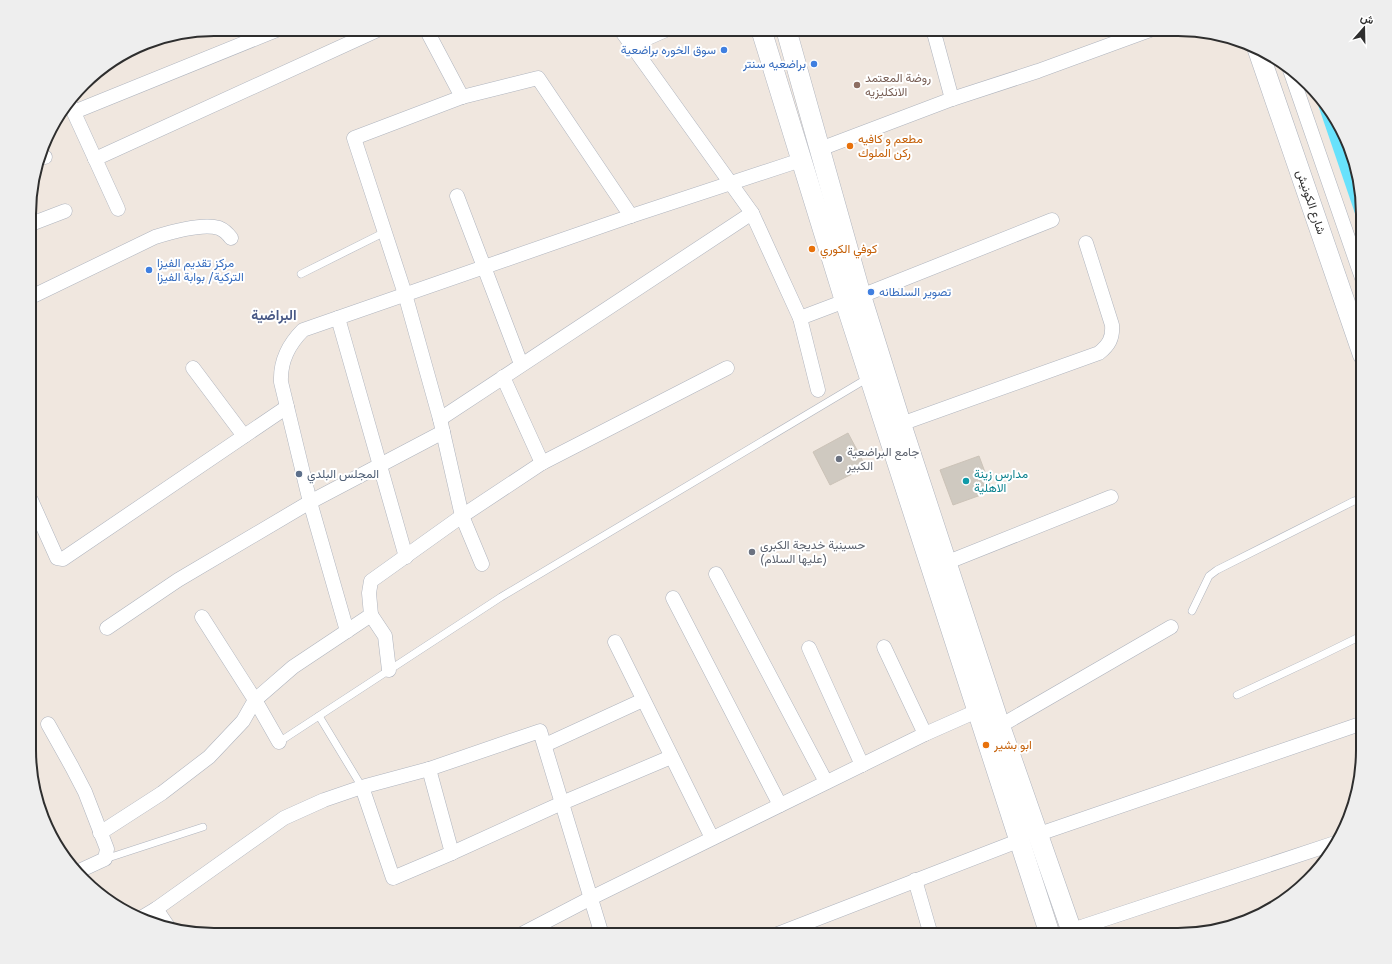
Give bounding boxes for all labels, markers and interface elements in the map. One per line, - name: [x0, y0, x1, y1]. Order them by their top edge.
- north arrow: [1344, 8, 1384, 48]
- text: ش: [1359, 10, 1376, 27]
- place label: سوق الخوره براضعية: [621, 42, 716, 58]
- marker: سوق الخوره براضعية: [719, 45, 729, 55]
- place label: براضعيه سنتر: [742, 56, 806, 72]
- marker: براضعيه سنتر: [809, 59, 819, 69]
- place label: روضة المعتمد الانكليزيه: [865, 70, 931, 100]
- marker: روضة المعتمد الانكليزيه: [852, 80, 862, 90]
- place label: مطعم و كافيه ركن الملوك: [858, 131, 923, 161]
- marker: مطعم و كافيه ركن الملوك: [845, 141, 855, 151]
- street label: شارع الكونيش: [1292, 167, 1330, 237]
- place label: كوفي الكوري: [820, 241, 877, 259]
- marker: كوفي الكوري: [807, 244, 817, 254]
- place label: مركز تقديم الفيزا التركية/ بوابة الفيزا: [157, 255, 244, 285]
- marker: مركز تقديم الفيزا التركية/ بوابة الفيزا: [144, 265, 154, 275]
- place label: تصوير السلطانه: [879, 284, 952, 300]
- marker: تصوير السلطانه: [866, 287, 876, 297]
- district label: البراضية: [251, 306, 297, 324]
- place label: جامع البراضعية الكبير: [846, 444, 919, 474]
- marker: جامع البراضعية الكبير: [834, 454, 844, 464]
- place label: المجلس البلدي: [307, 466, 379, 484]
- place label: مدارس زينة الاهلية: [974, 466, 1028, 495]
- marker: المجلس البلدي: [294, 469, 304, 479]
- marker: مدارس زينة الاهلية: [961, 476, 971, 486]
- place label: حسينية خديجة الكبرى (عليها السلام): [760, 537, 865, 567]
- marker: حسينية خديجة الكبرى (عليها السلام): [747, 547, 757, 557]
- place label: ابو بشير: [993, 737, 1032, 753]
- marker: ابو بشير: [981, 740, 991, 750]

